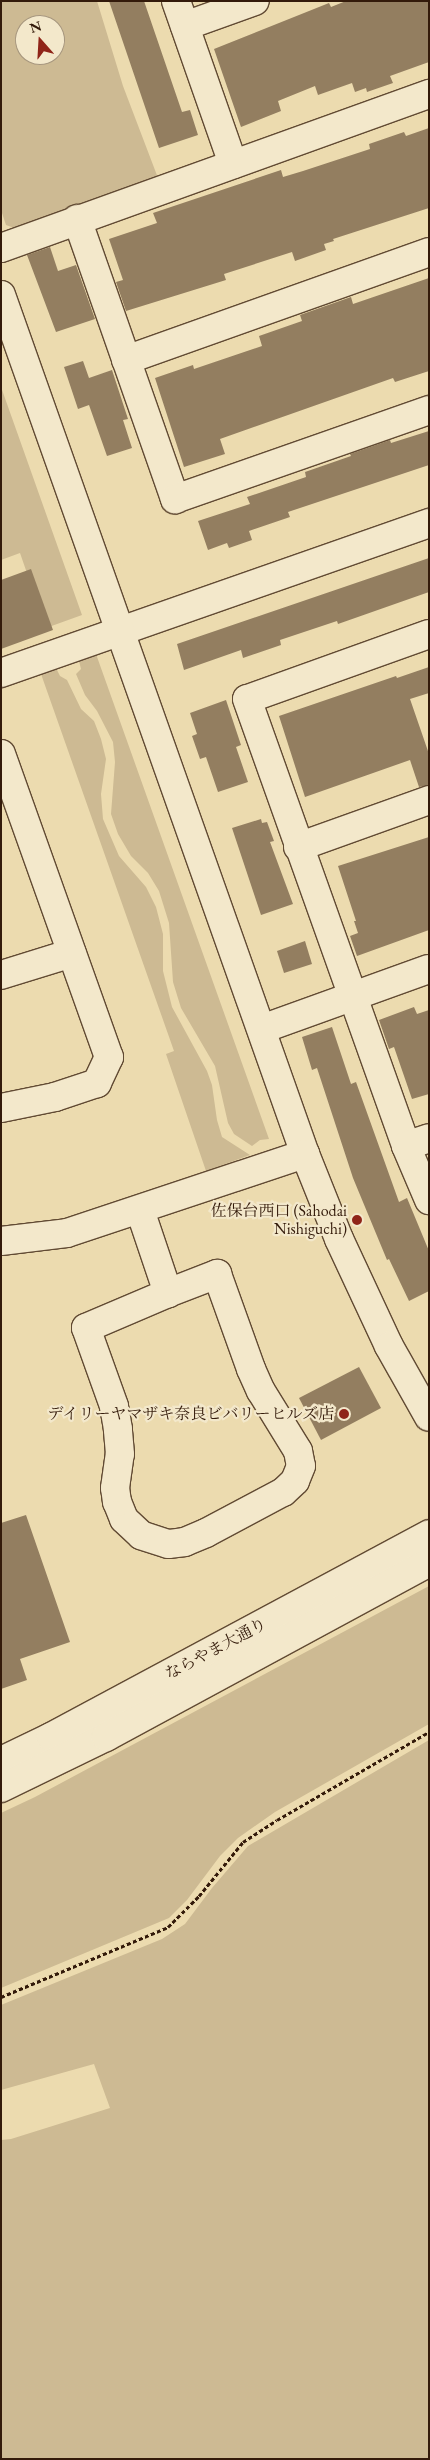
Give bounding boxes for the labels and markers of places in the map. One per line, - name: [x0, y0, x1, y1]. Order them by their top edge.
- place label: 佐保台西口 (Sahodai Nishiguchi): [210, 1201, 347, 1239]
- marker: 佐保台西口 (Sahodai Nishiguchi): [351, 1214, 363, 1226]
- place label: デイリーヤマザキ奈良ビバリーヒルズ店: [46, 1404, 334, 1424]
- marker: デイリーヤマザキ奈良ビバリーヒルズ店: [338, 1408, 350, 1420]

